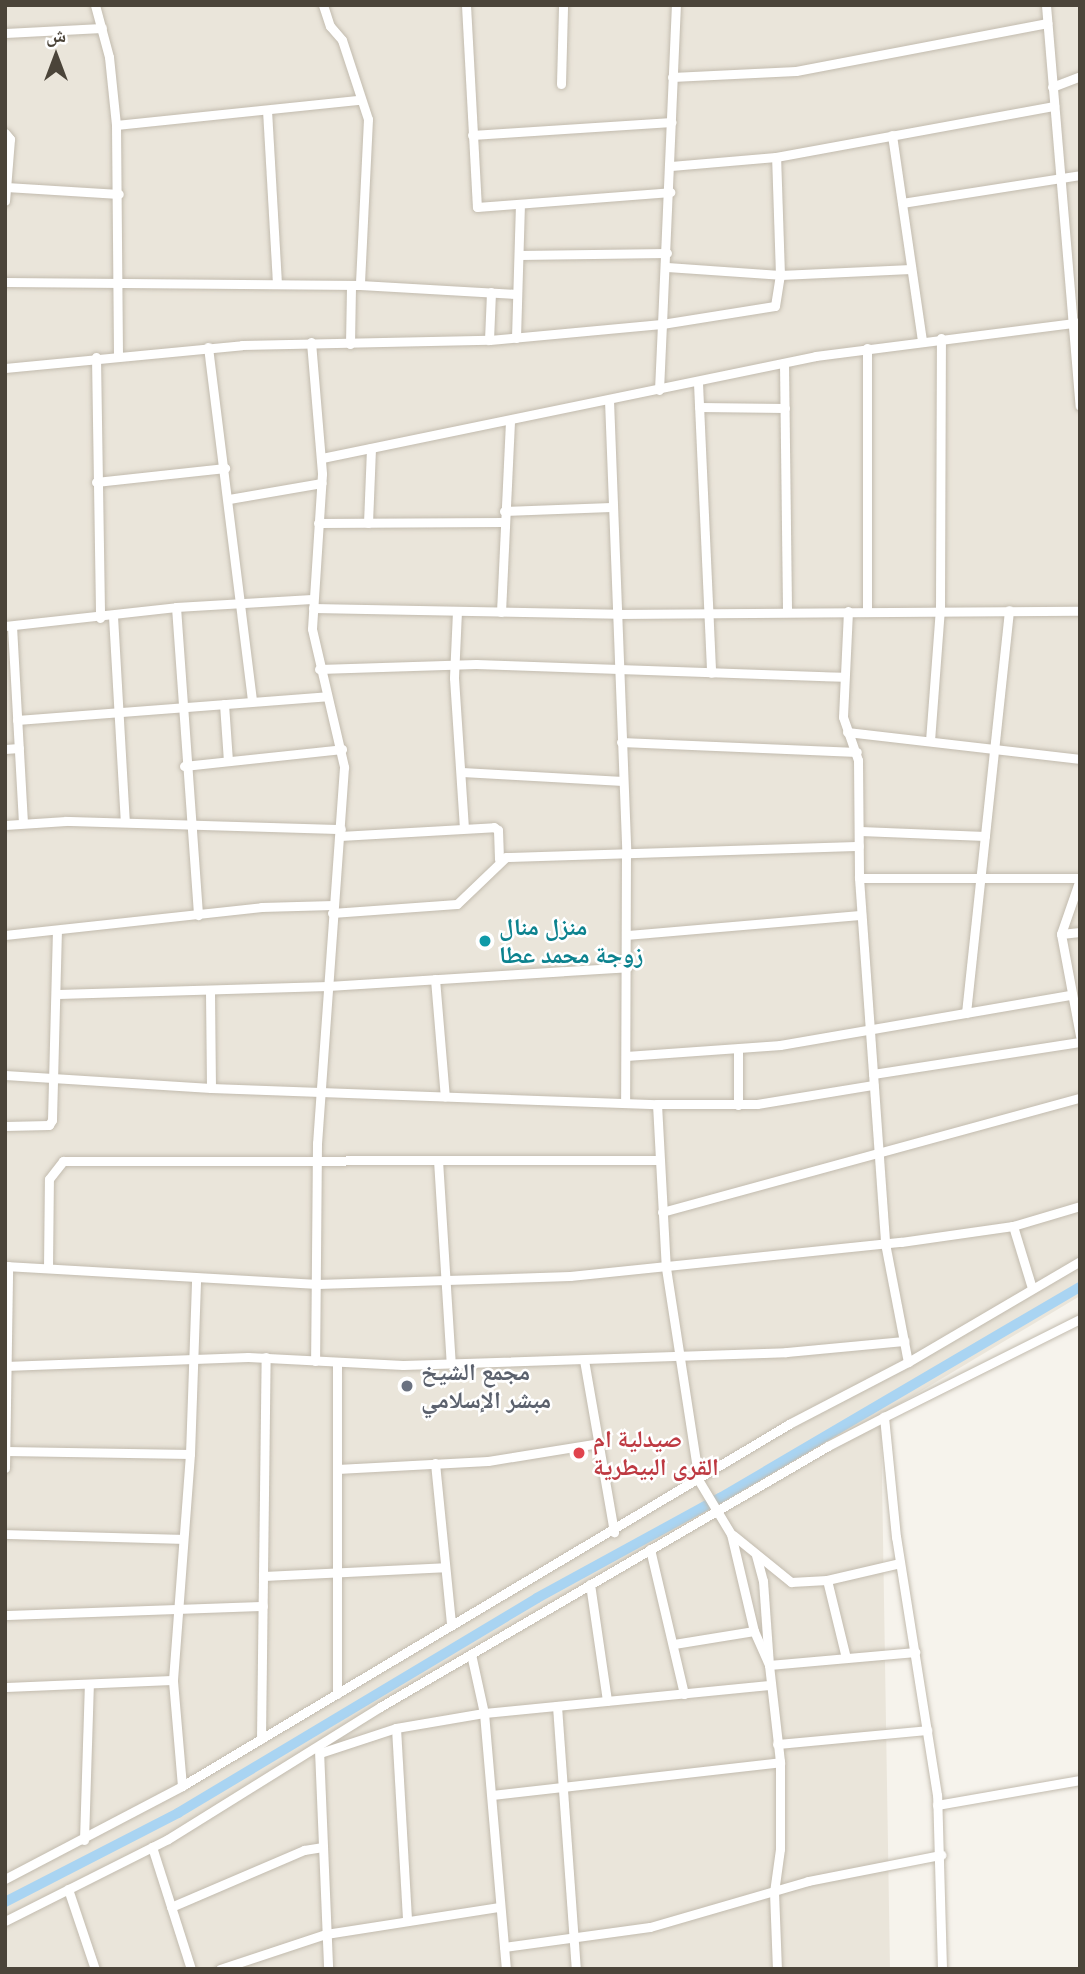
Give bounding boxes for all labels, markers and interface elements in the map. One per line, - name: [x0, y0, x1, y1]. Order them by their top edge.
- north arrow: [21, 21, 91, 91]
- text: ش: [46, 24, 66, 46]
- place label: منزل منال زوجة محمد عطا: [499, 913, 643, 969]
- marker: منزل منال زوجة محمد عطا: [477, 933, 493, 949]
- place label: مجمع الشيخ مبشر الإسلامي: [421, 1358, 551, 1414]
- marker: مجمع الشيخ مبشر الإسلامي: [399, 1378, 415, 1394]
- place label: صيدلية ام القرى البيطرية: [593, 1425, 719, 1481]
- marker: صيدلية ام القرى البيطرية: [571, 1445, 587, 1461]

